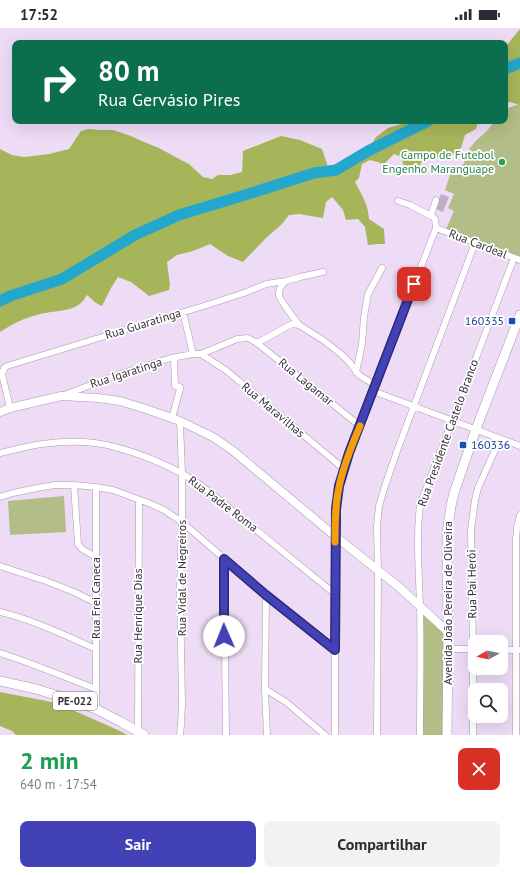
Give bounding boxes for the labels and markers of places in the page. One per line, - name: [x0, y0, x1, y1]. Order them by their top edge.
- place label: Campo de Futebol Engenho Maranguape: [382, 147, 494, 176]
- marker: Campo de Futebol Engenho Maranguape: [497, 157, 507, 167]
- pin: [397, 267, 431, 301]
- place label: 160335: [465, 313, 504, 328]
- marker: 160335: [507, 316, 517, 326]
- place label: 160336: [471, 437, 510, 452]
- marker: 160336: [458, 440, 468, 450]

